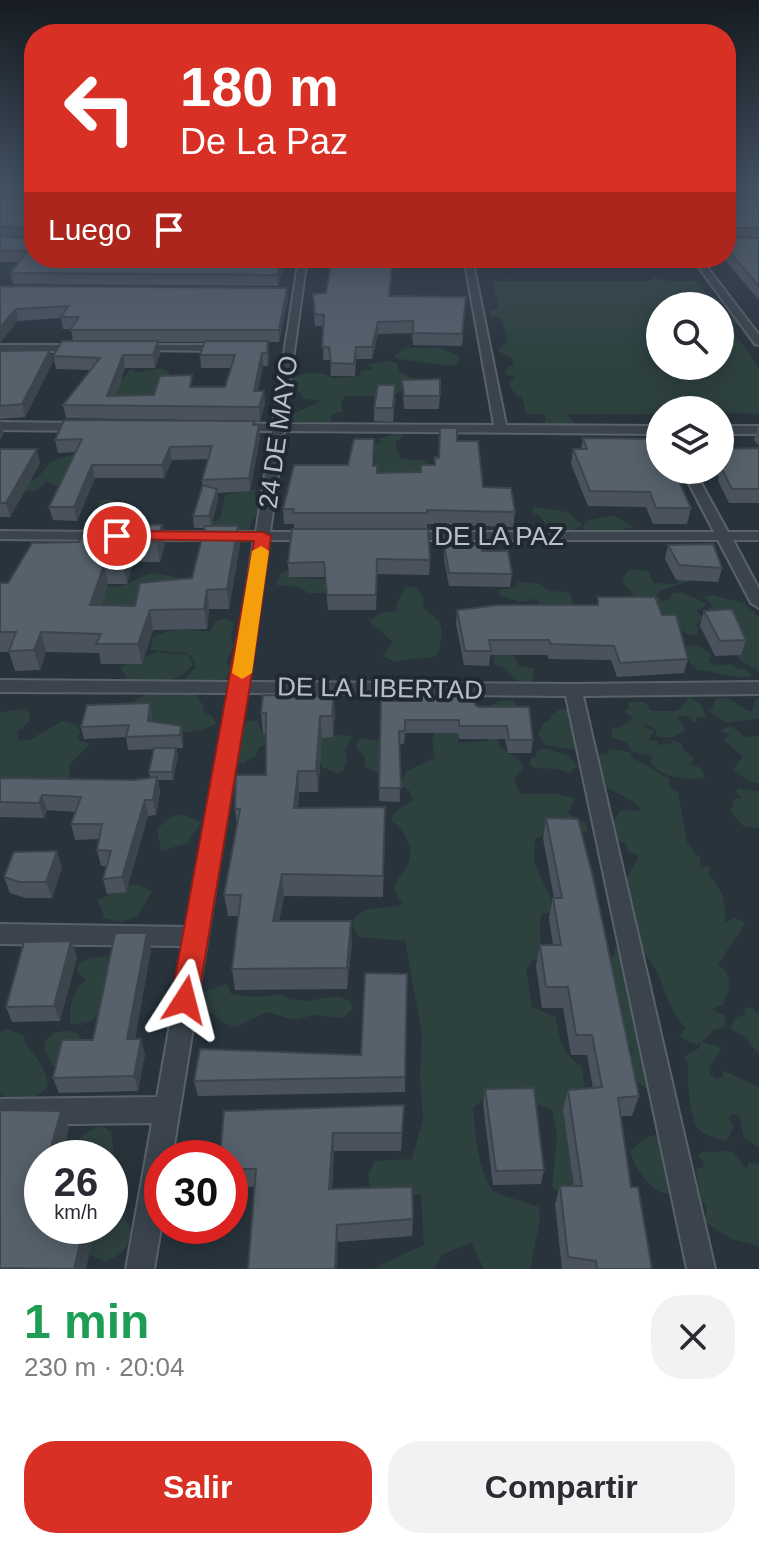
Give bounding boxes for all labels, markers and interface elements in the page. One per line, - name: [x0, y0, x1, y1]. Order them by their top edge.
- text: 180 m: [180, 55, 339, 118]
- icon: left: [48, 56, 152, 160]
- text: De La Paz: [180, 121, 348, 162]
- icon: arrive: [147, 208, 191, 252]
- text: Luego: [48, 213, 131, 246]
- map controls: [646, 292, 734, 484]
- button: search: [646, 292, 734, 380]
- street label: 24 DE MAYO: [252, 354, 304, 510]
- button: layers: [646, 396, 734, 484]
- pin: [83, 502, 151, 570]
- icon: arrive: [95, 514, 139, 558]
- street label: DE LA PAZ: [434, 521, 564, 551]
- street label: DE LA LIBERTAD: [277, 671, 483, 705]
- position arrow: [143, 958, 227, 1042]
- speed limit sign: 30: [144, 1140, 248, 1244]
- text: 26: [54, 1160, 98, 1204]
- text: km/h: [54, 1201, 98, 1223]
- text: 1 min: [24, 1295, 149, 1348]
- button: close: [651, 1295, 735, 1379]
- text: 230 m · 20:04: [24, 1352, 184, 1382]
- button: Salir: [24, 1441, 372, 1533]
- button: Compartir: [388, 1441, 735, 1533]

